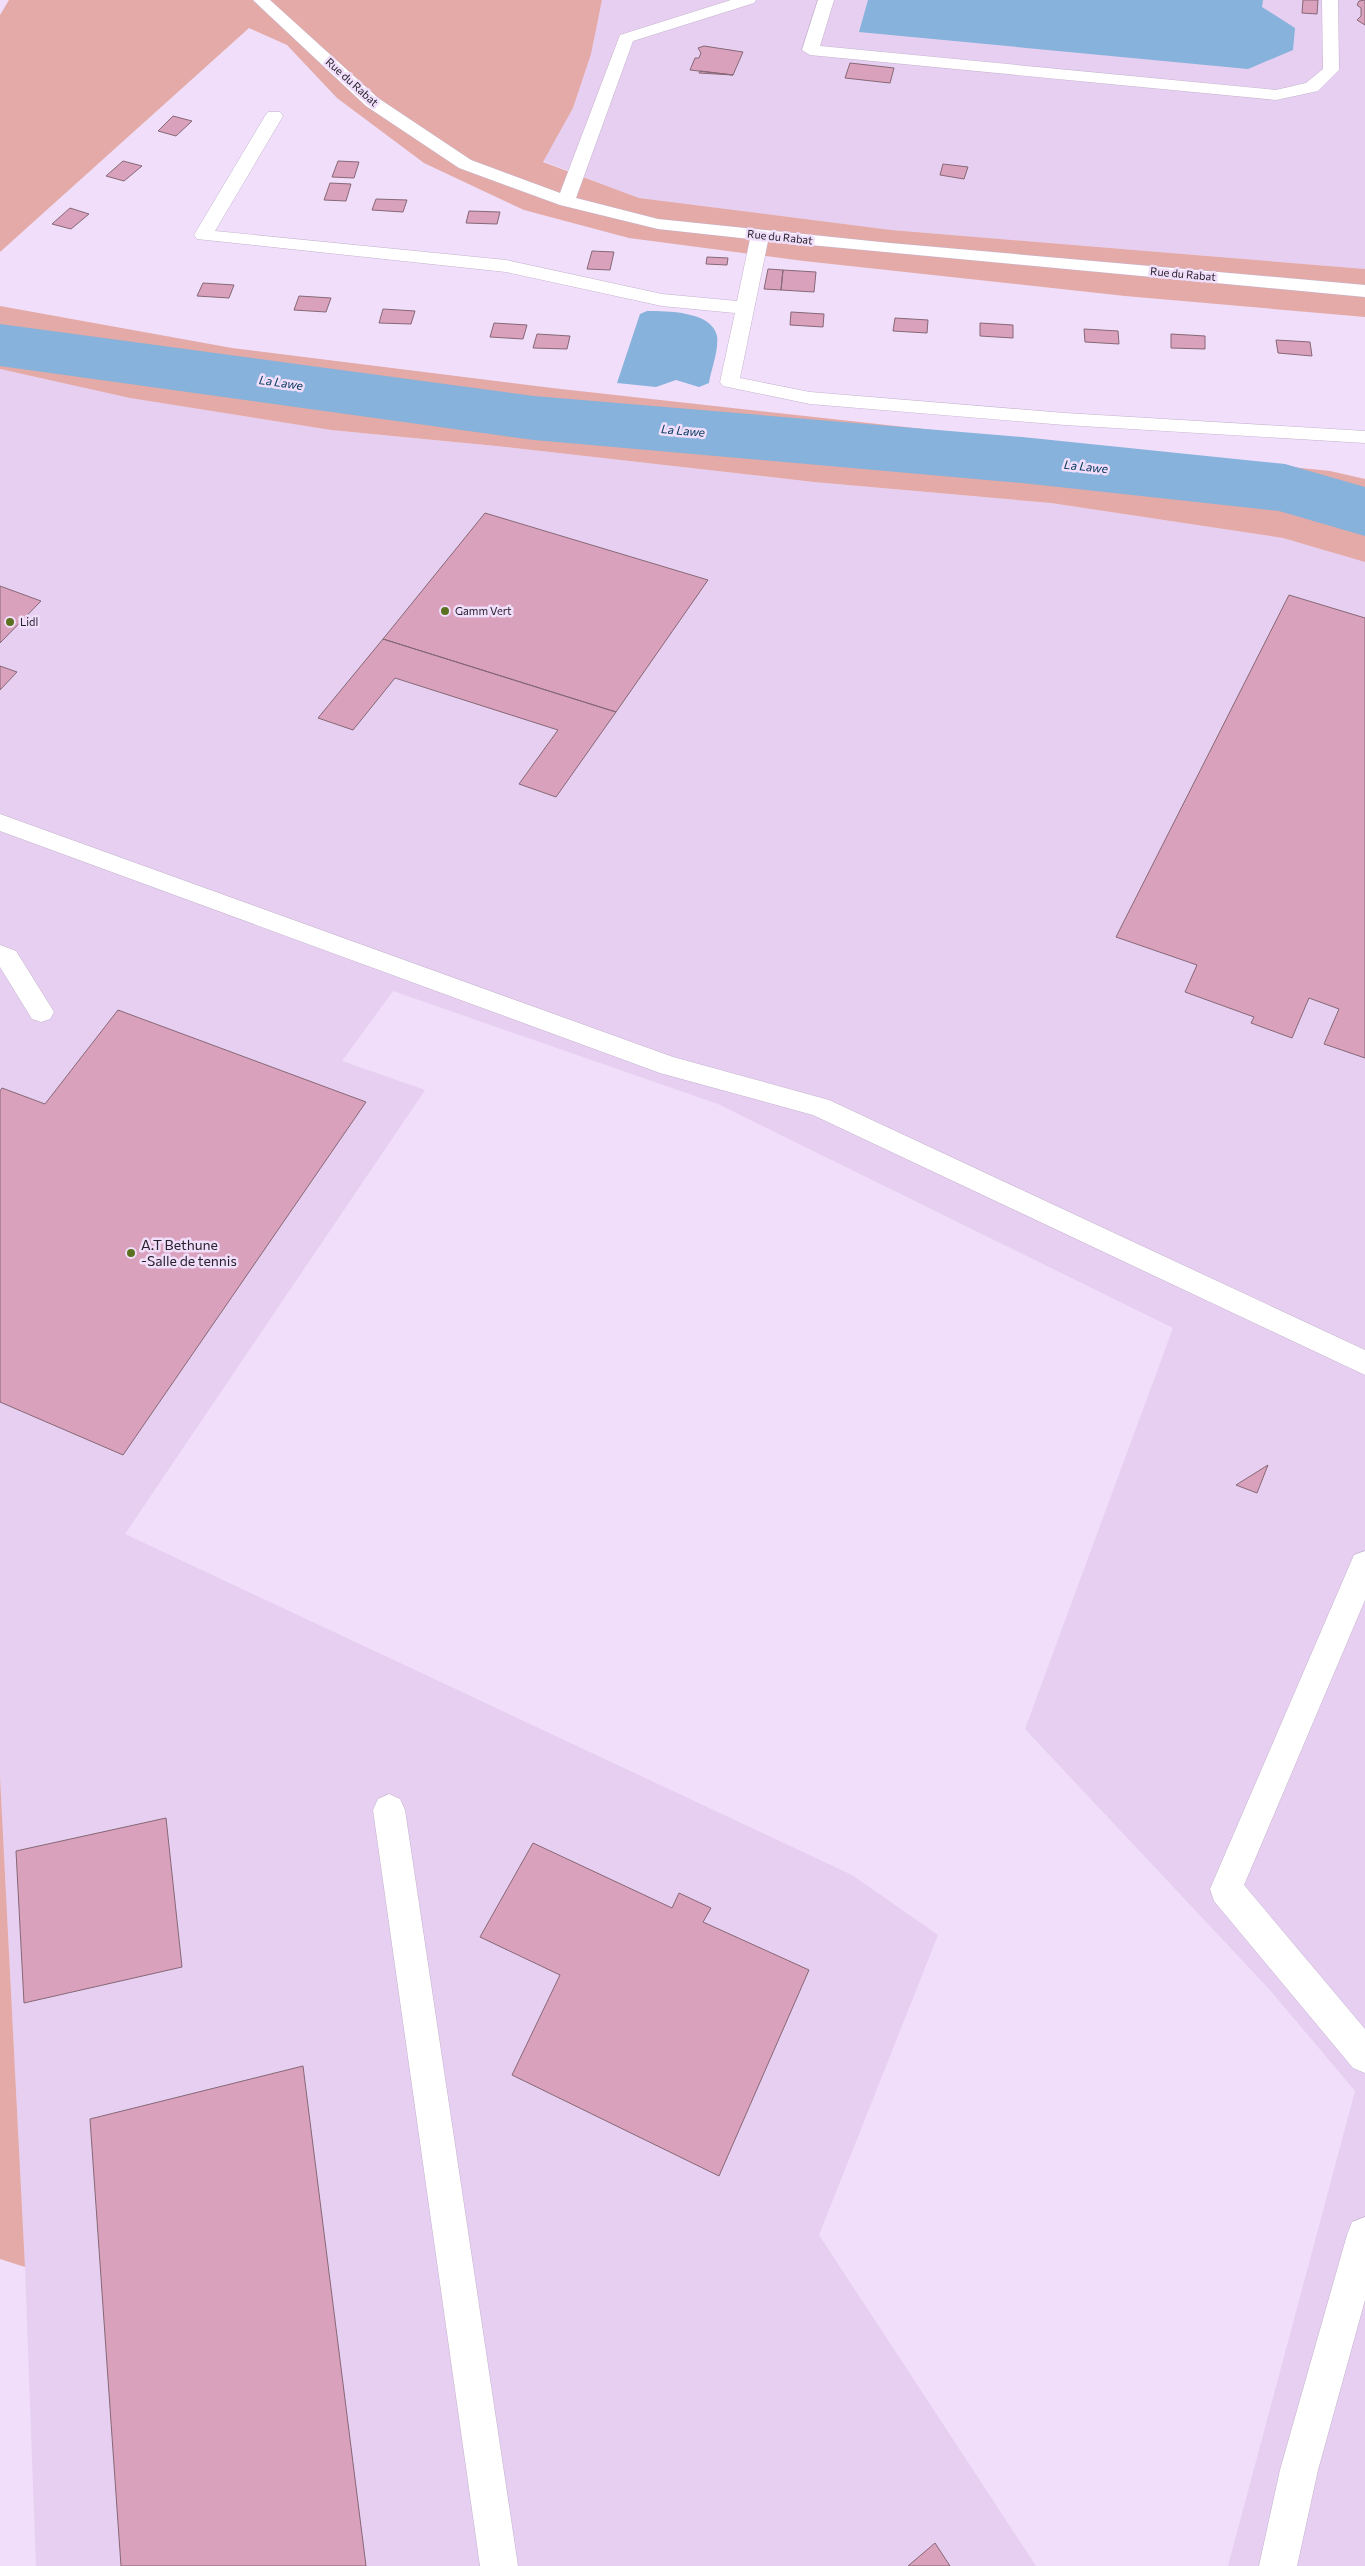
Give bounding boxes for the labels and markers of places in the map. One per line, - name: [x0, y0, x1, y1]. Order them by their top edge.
- place label: Gamm Vert: [455, 604, 512, 617]
- marker: Gamm Vert: [439, 605, 451, 617]
- place label: Lidl: [20, 615, 38, 628]
- marker: Lidl: [4, 616, 16, 628]
- place label: A.T Bethune -Salle de tennis: [141, 1236, 237, 1269]
- marker: A.T Bethune -Salle de tennis: [125, 1247, 137, 1259]

